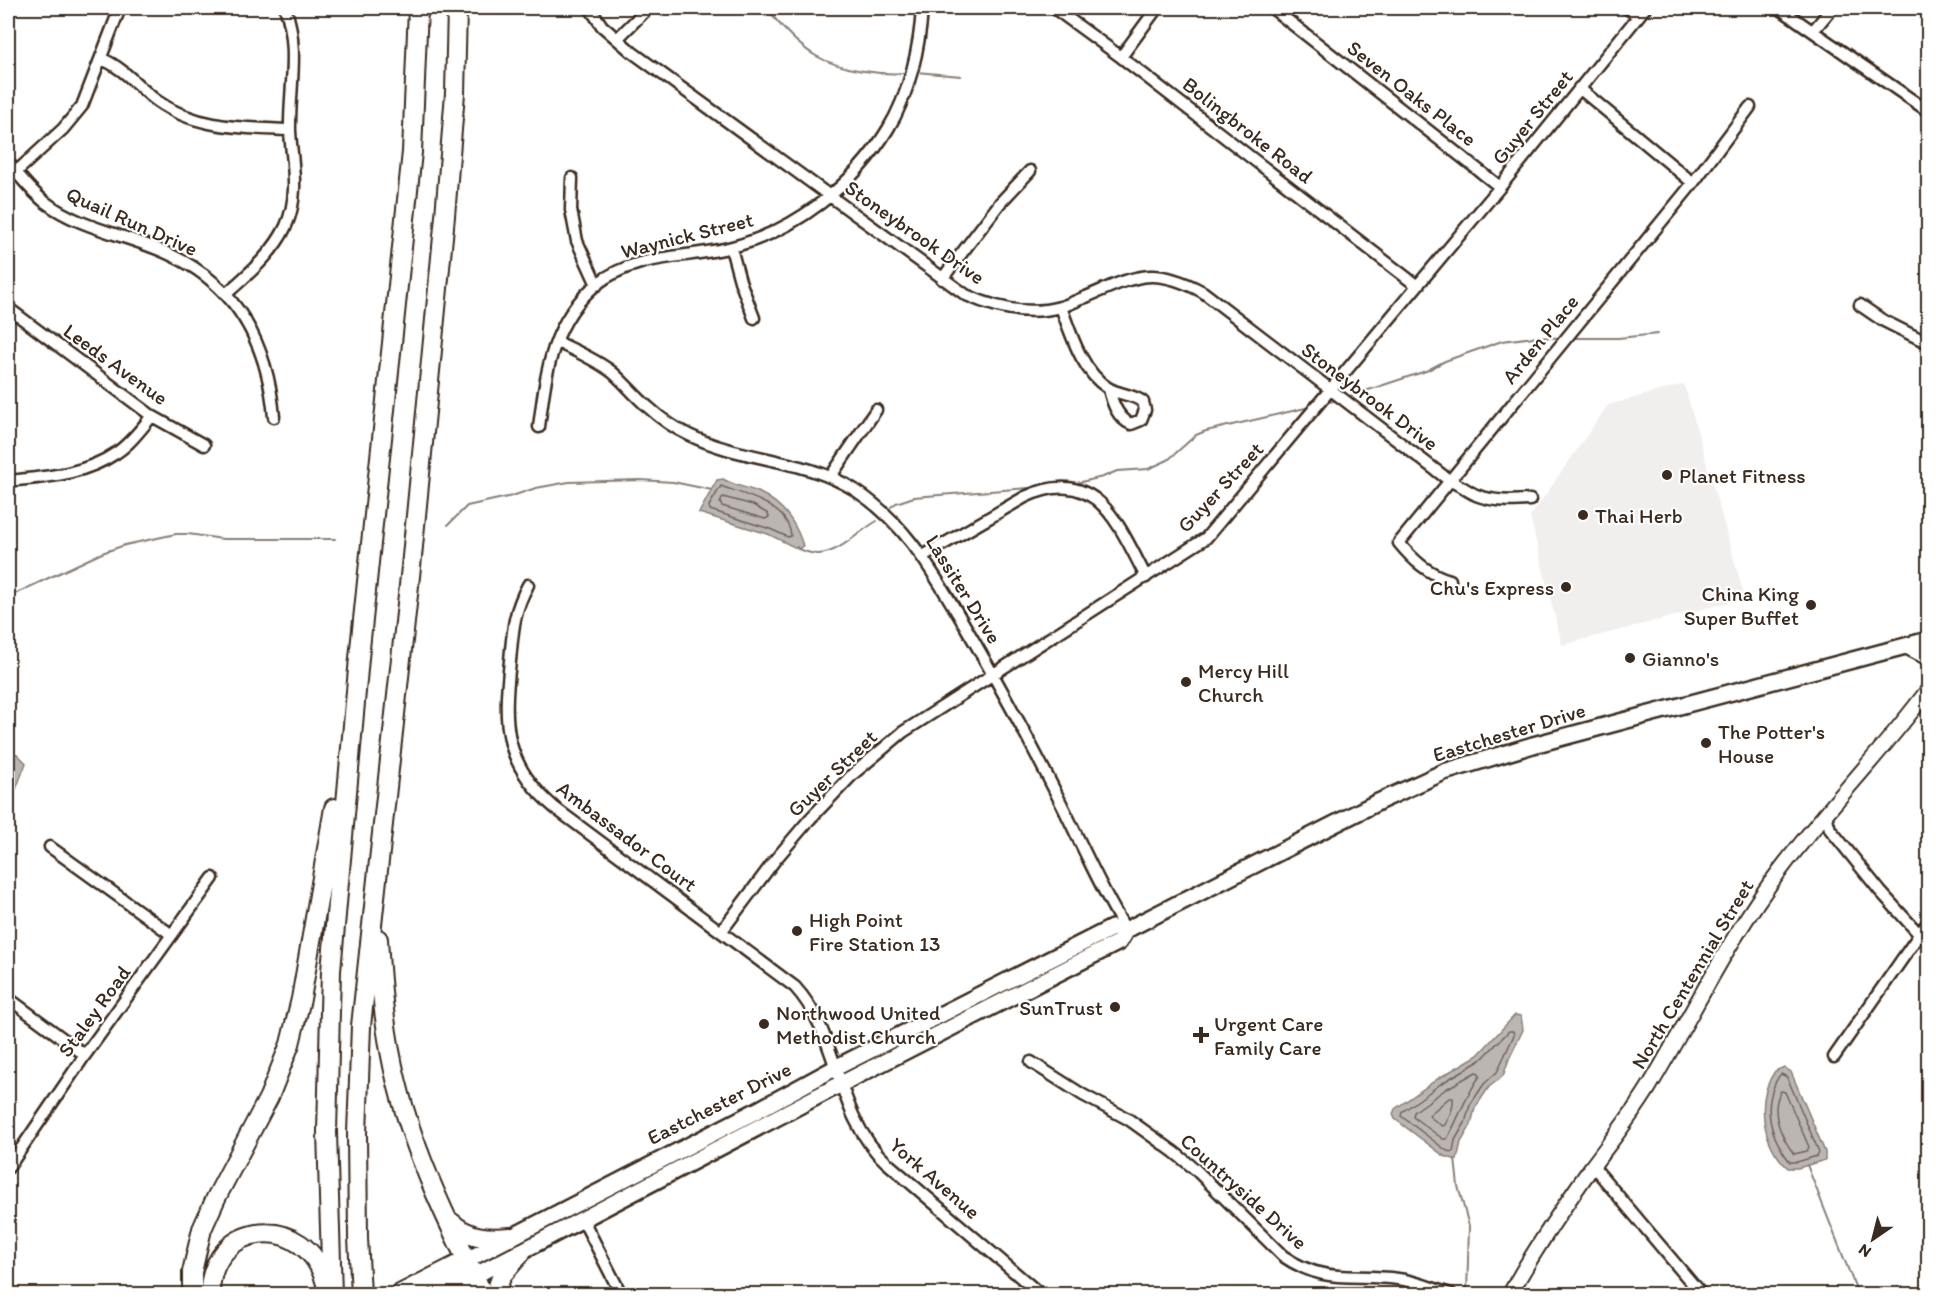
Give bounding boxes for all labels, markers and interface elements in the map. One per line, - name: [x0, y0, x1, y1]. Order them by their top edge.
- street label: Seven Oaks Place: [1342, 35, 1482, 151]
- street label: Guyer Street: [1486, 65, 1578, 169]
- street label: Bolingbroke Road: [1178, 71, 1318, 189]
- street label: Stoneybrook Drive: [840, 174, 990, 290]
- street label: Quail Run Drive: [62, 181, 202, 261]
- street label: Waynick Street: [618, 206, 756, 264]
- street label: Arden Place: [1496, 289, 1584, 389]
- street label: Leeds Avenue: [59, 318, 173, 410]
- street label: Stoneybrook Drive: [1297, 336, 1443, 456]
- street label: Guyer Street: [1172, 437, 1268, 537]
- place label: Planet Fitness: [1679, 463, 1806, 488]
- marker: Planet Fitness: [1660, 468, 1674, 482]
- place label: Thai Herb: [1595, 503, 1683, 528]
- marker: Thai Herb: [1576, 508, 1590, 522]
- street label: Lassiter Drive: [921, 530, 1007, 648]
- place label: Chu's Express: [1430, 575, 1554, 600]
- marker: Chu's Express: [1559, 580, 1573, 594]
- place label: China King Super Buffet: [1684, 581, 1799, 630]
- marker: China King Super Buffet: [1804, 598, 1818, 612]
- place label: Gianno's: [1642, 646, 1719, 671]
- marker: Gianno's: [1623, 651, 1637, 665]
- place label: Mercy Hill Church: [1198, 658, 1289, 707]
- marker: Mercy Hill Church: [1179, 675, 1193, 689]
- street label: Eastchester Drive: [1430, 697, 1588, 767]
- place label: The Potter's House: [1718, 719, 1825, 768]
- street label: Guyer Street: [782, 724, 882, 822]
- marker: The Potter's House: [1699, 736, 1713, 750]
- street label: Ambassador Court: [552, 775, 702, 897]
- street label: North Centennial Street: [1626, 875, 1759, 1073]
- place label: High Point Fire Station 13: [809, 907, 940, 956]
- marker: High Point Fire Station 13: [790, 924, 804, 938]
- street label: Staley Road: [52, 960, 136, 1062]
- place label: SunTrust: [1019, 995, 1103, 1020]
- place label: Northwood United Methodist Church: [776, 1000, 940, 1049]
- marker: SunTrust: [1108, 1000, 1122, 1014]
- place label: Urgent Care Family Care: [1214, 1011, 1323, 1060]
- marker: Northwood United Methodist Church: [757, 1017, 771, 1031]
- marker: Urgent Care Family Care: [1192, 1026, 1210, 1044]
- street label: Eastchester Drive: [643, 1056, 795, 1150]
- street label: Countryside Drive: [1175, 1128, 1313, 1254]
- street label: York Avenue: [885, 1132, 985, 1224]
- north arrow: [1843, 1209, 1903, 1269]
- text: N: [1855, 1240, 1875, 1262]

